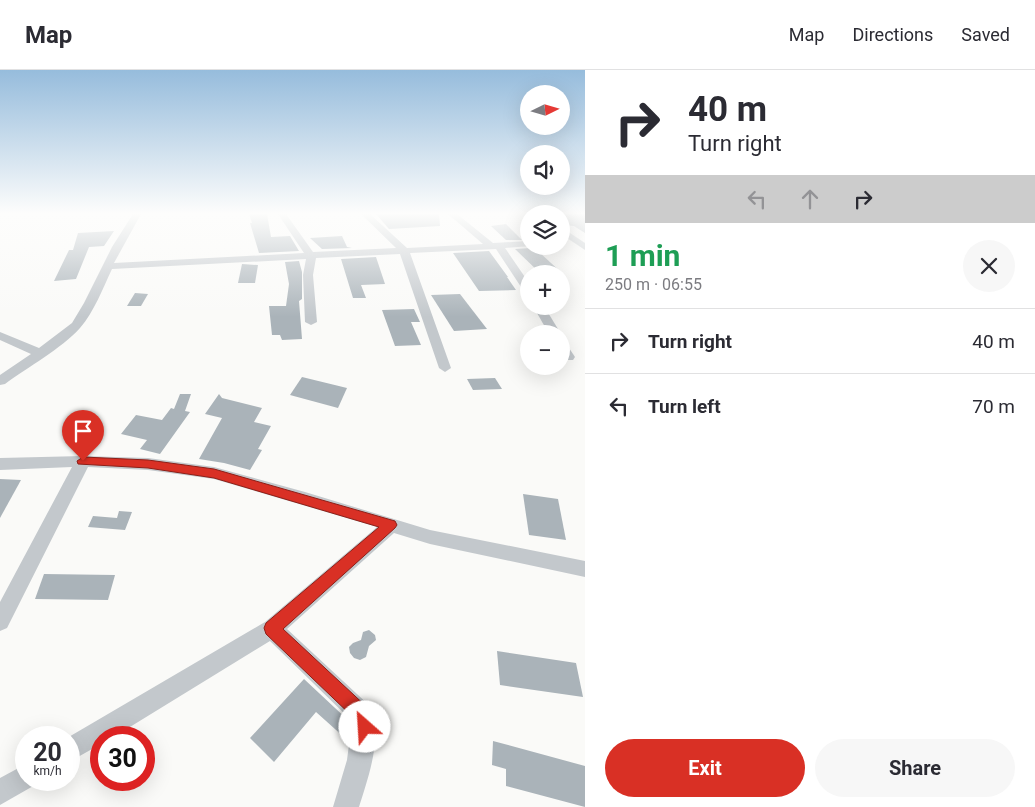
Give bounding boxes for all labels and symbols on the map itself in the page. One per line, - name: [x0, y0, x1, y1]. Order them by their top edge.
- north arrow: [520, 85, 570, 135]
- pin: [62, 410, 104, 461]
- position arrow: [338, 700, 390, 752]
- speed limit sign: 30: [90, 726, 155, 791]

